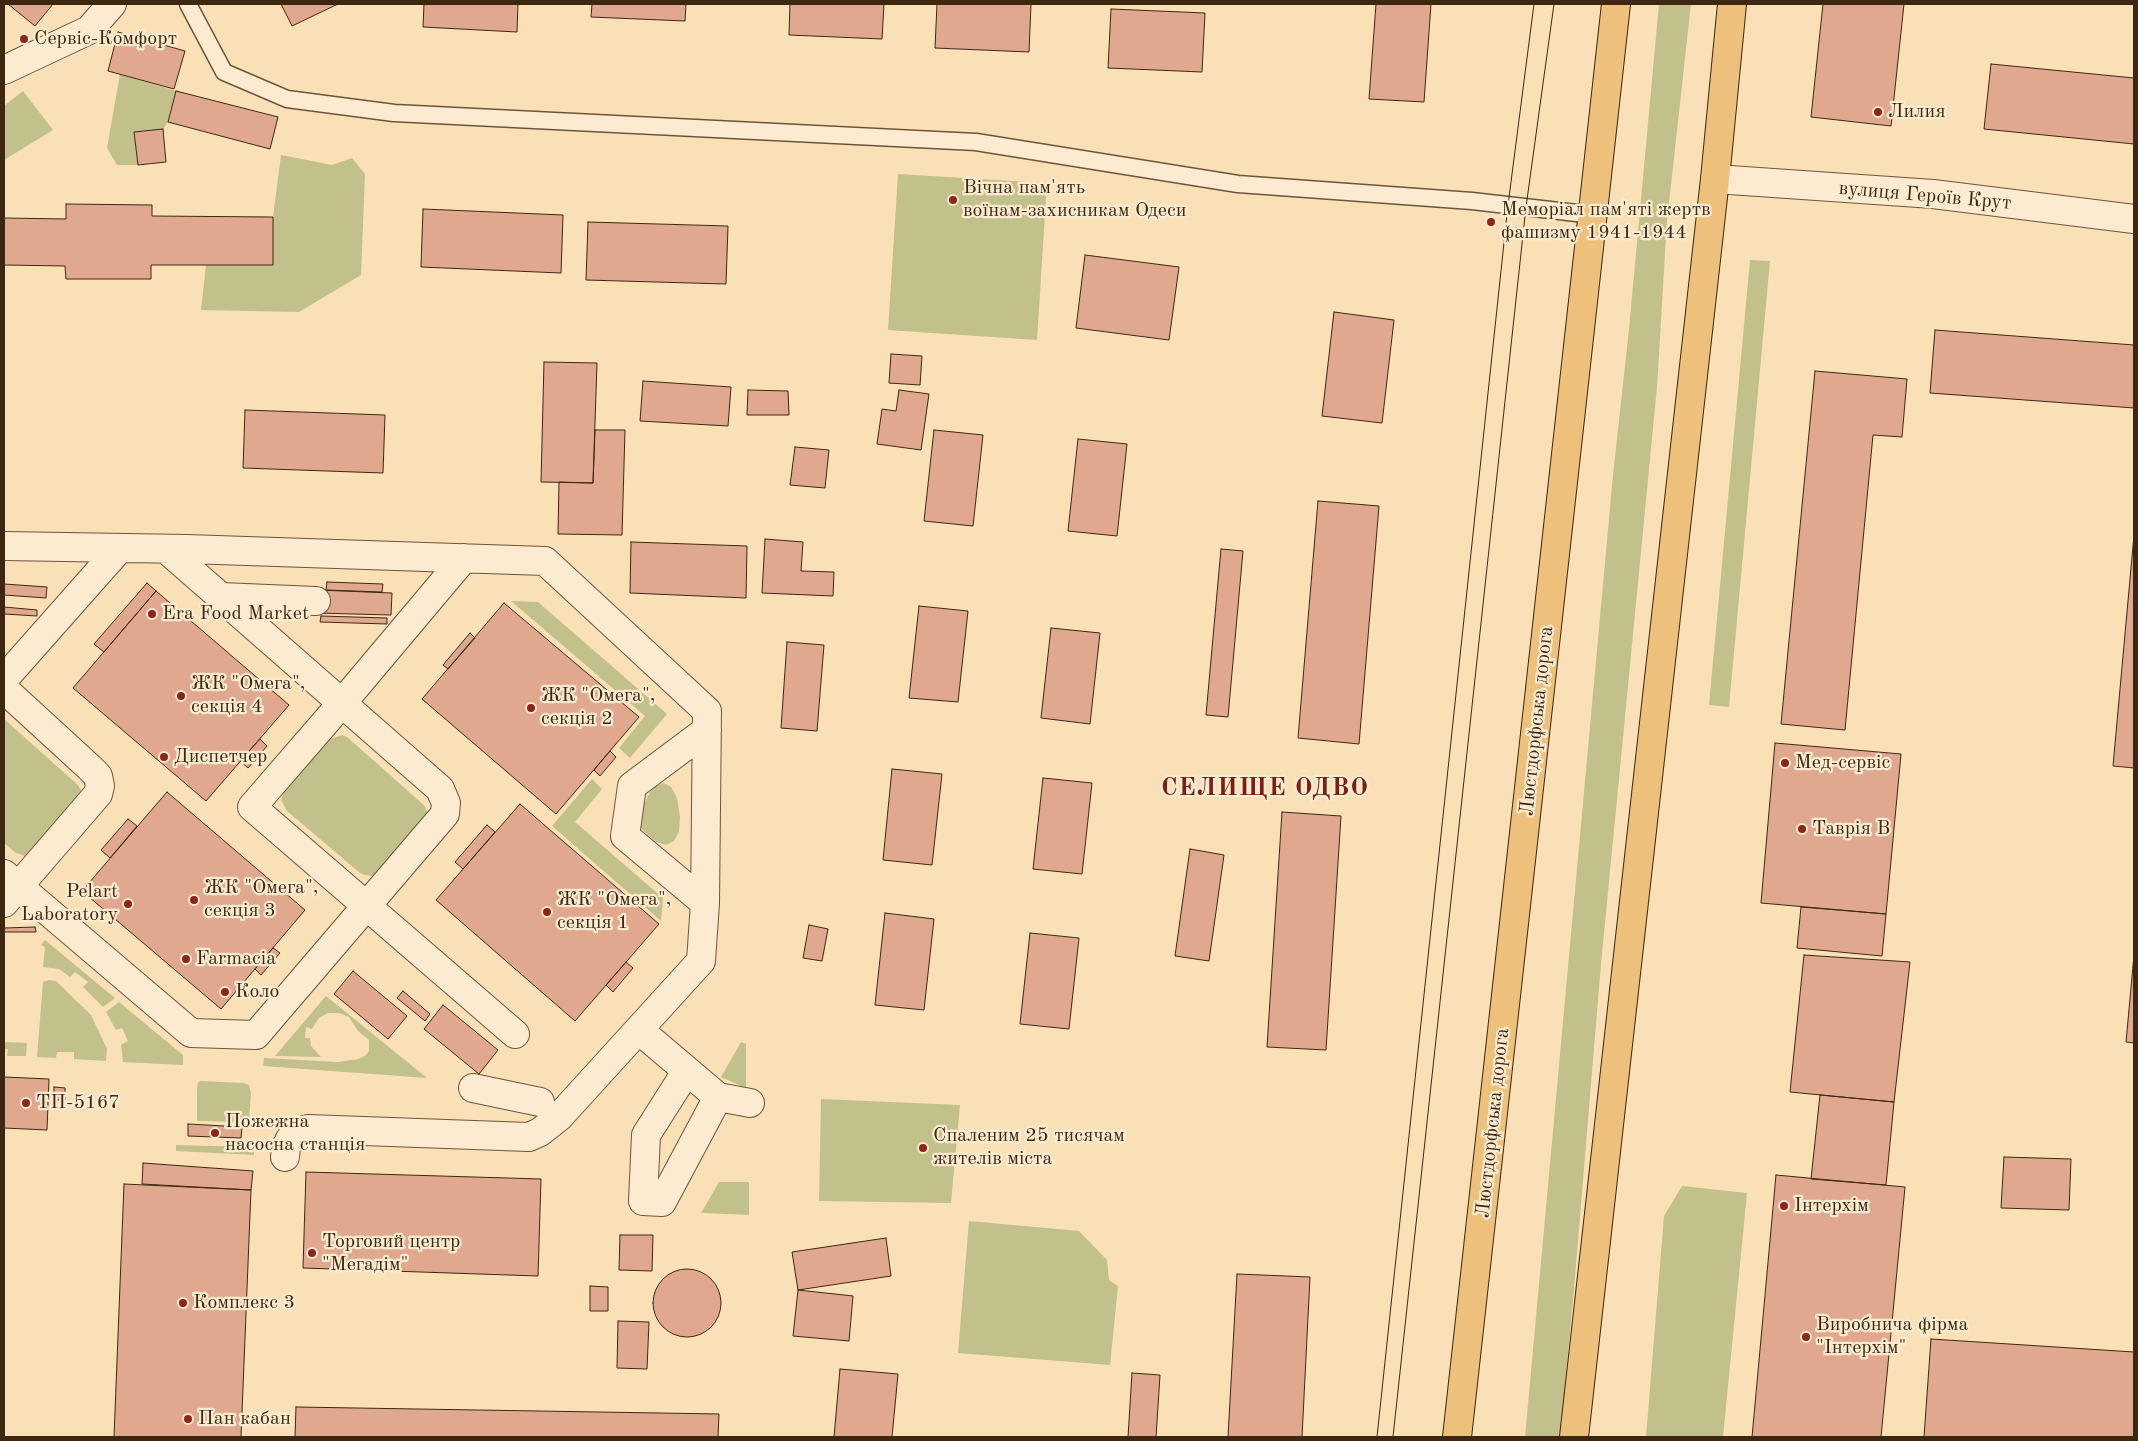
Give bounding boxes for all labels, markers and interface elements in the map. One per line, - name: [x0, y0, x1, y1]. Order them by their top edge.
- place label: Сервіс-Комфорт: [34, 27, 177, 51]
- marker: Сервіс-Комфорт: [18, 33, 30, 45]
- place label: Лилия: [1888, 100, 1946, 124]
- marker: Лилия: [1872, 106, 1884, 118]
- place label: Вічна пам'ять воїнам-захисникам Одеси: [963, 176, 1187, 223]
- street label: вулиця Героїв Крут: [1838, 176, 2012, 216]
- marker: Вічна пам'ять воїнам-захисникам Одеси: [947, 194, 959, 206]
- place label: Меморіал пам'яті жертв фашизму 1941-1944: [1501, 198, 1711, 245]
- marker: Меморіал пам'яті жертв фашизму 1941-1944: [1485, 216, 1497, 228]
- place label: Era Food Market: [162, 602, 309, 626]
- marker: Era Food Market: [146, 608, 158, 620]
- street label: Люстдорфська дорога: [1515, 625, 1559, 817]
- place label: ЖК "Омега", секція 4: [191, 672, 305, 719]
- place label: ЖК "Омега", секція 2: [541, 684, 655, 731]
- marker: ЖК "Омега", секція 4: [175, 690, 187, 702]
- marker: ЖК "Омега", секція 2: [525, 702, 537, 714]
- place label: Диспетчер: [174, 745, 267, 769]
- marker: Диспетчер: [158, 751, 170, 763]
- place label: Мед-сервіс: [1795, 751, 1890, 775]
- marker: Мед-сервіс: [1779, 757, 1791, 769]
- district label: СЕЛИЩЕ ОДВО: [1160, 773, 1370, 803]
- place label: Таврія В: [1812, 817, 1890, 841]
- marker: Таврія В: [1796, 823, 1808, 835]
- place label: ЖК "Омега", секція 3: [204, 876, 318, 923]
- place label: Pelart Laboratory: [21, 880, 118, 927]
- place label: ЖК "Омега", секція 1: [557, 888, 671, 935]
- marker: ЖК "Омега", секція 3: [188, 894, 200, 906]
- marker: Pelart Laboratory: [122, 898, 134, 910]
- marker: ЖК "Омега", секція 1: [541, 906, 553, 918]
- place label: Farmacia: [196, 947, 276, 971]
- marker: Farmacia: [180, 953, 192, 965]
- place label: Коло: [235, 980, 279, 1004]
- marker: Коло: [219, 986, 231, 998]
- street label: Люстдорфська дорога: [1471, 1027, 1515, 1219]
- place label: ТП-5167: [36, 1091, 120, 1115]
- marker: ТП-5167: [20, 1097, 32, 1109]
- place label: Пожежна насосна станція: [225, 1110, 365, 1157]
- place label: Спаленим 25 тисячам жителів міста: [933, 1124, 1125, 1171]
- marker: Пожежна насосна станція: [209, 1127, 221, 1139]
- marker: Спаленим 25 тисячам жителів міста: [917, 1142, 929, 1154]
- place label: Інтерхім: [1794, 1194, 1869, 1218]
- marker: Інтерхім: [1778, 1200, 1790, 1212]
- place label: Торговий центр "Мегадім": [322, 1230, 460, 1277]
- marker: Торговий центр "Мегадім": [306, 1247, 318, 1259]
- place label: Комплекс 3: [193, 1291, 295, 1315]
- marker: Комплекс 3: [177, 1297, 189, 1309]
- place label: Виробнича фірма "Інтерхім": [1816, 1313, 1968, 1360]
- marker: Виробнича фірма "Інтерхім": [1800, 1331, 1812, 1343]
- place label: Пан кабан: [198, 1407, 291, 1431]
- marker: Пан кабан: [182, 1413, 194, 1425]

